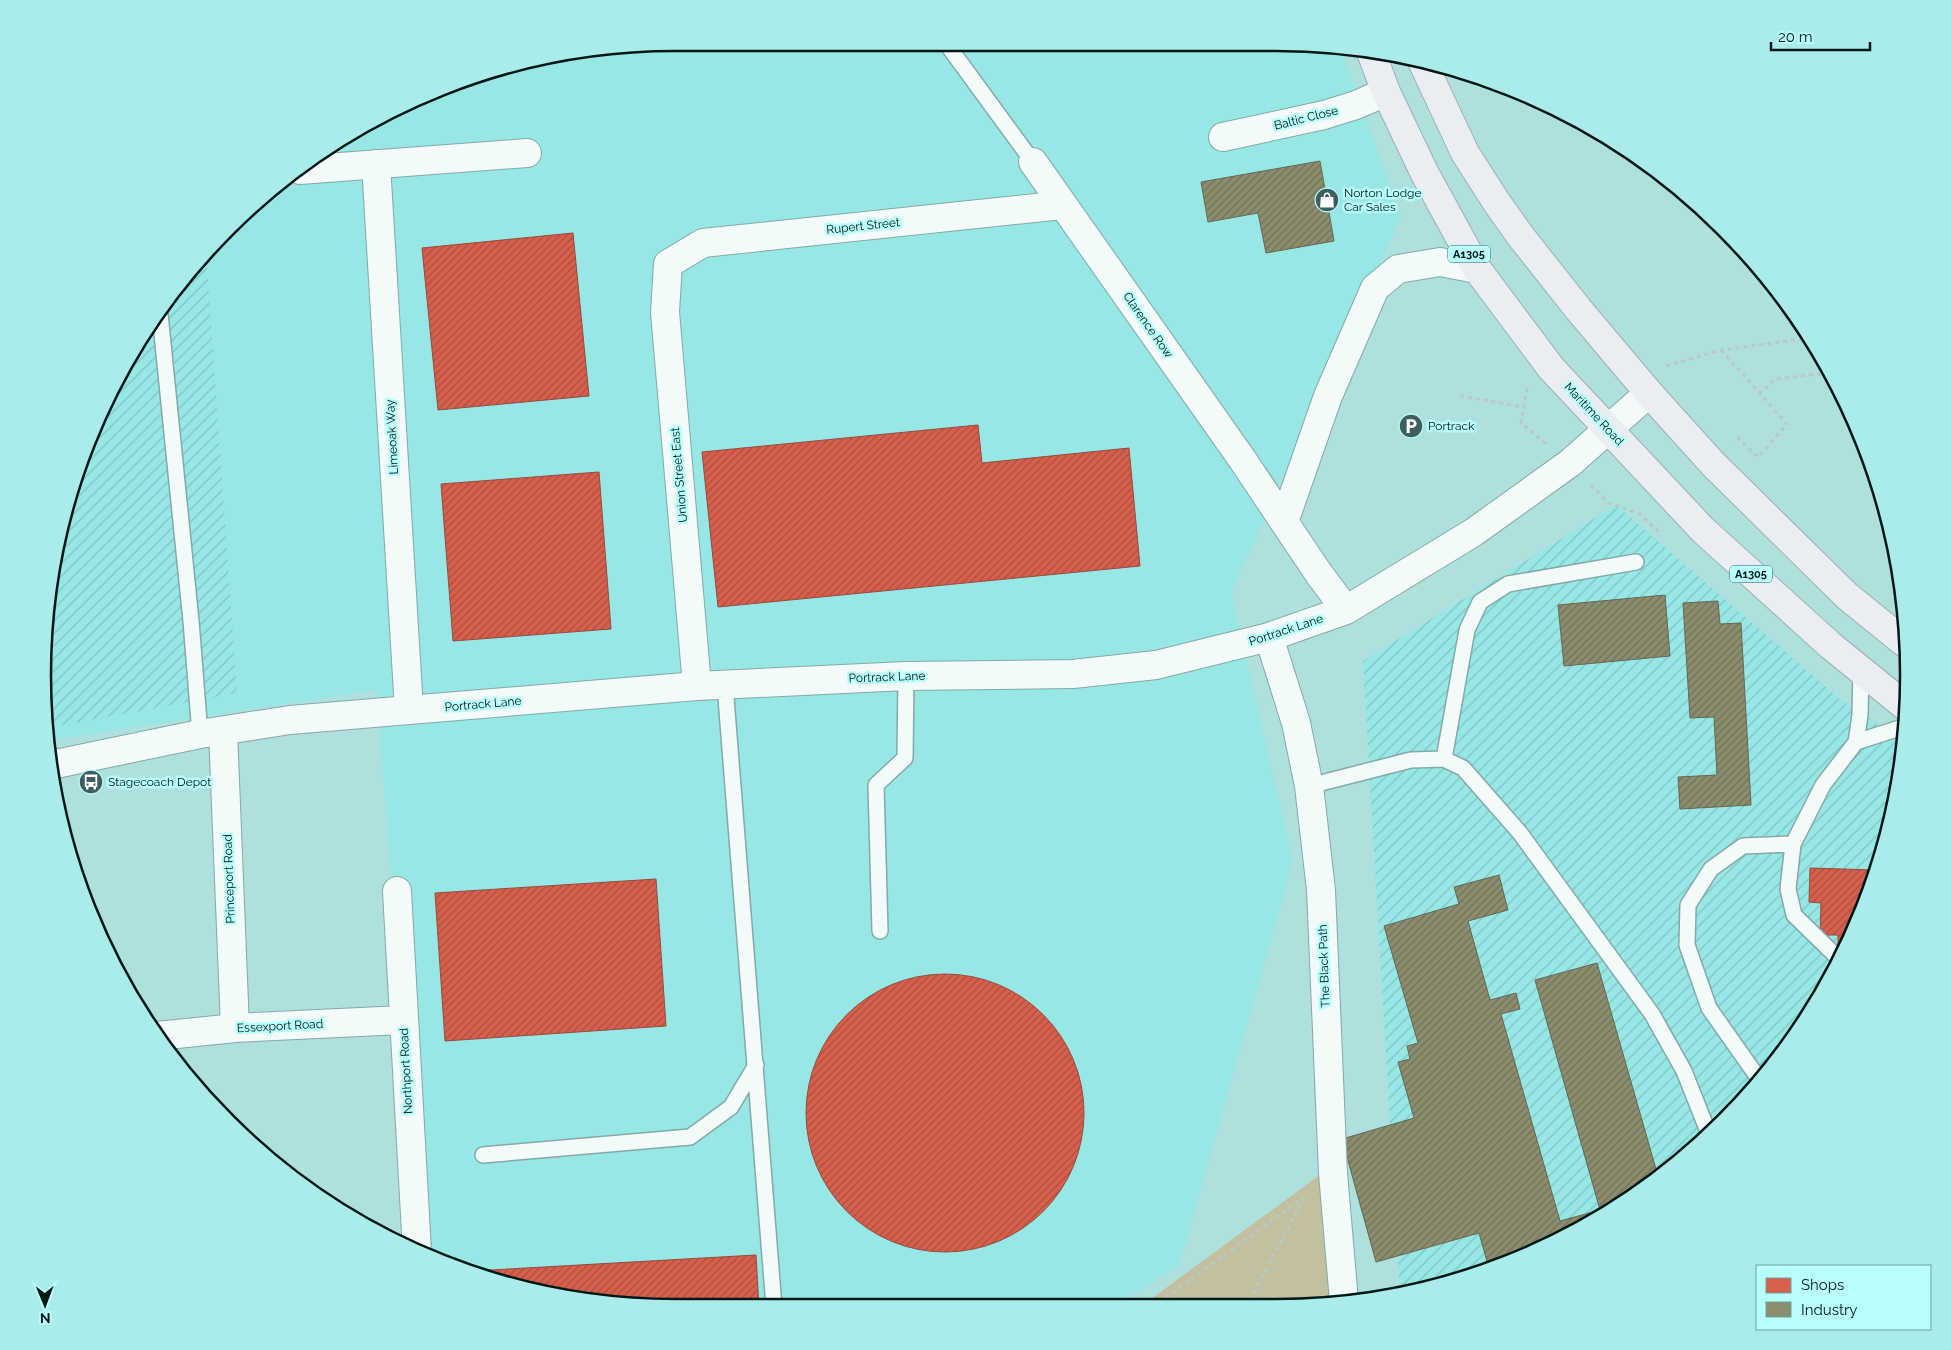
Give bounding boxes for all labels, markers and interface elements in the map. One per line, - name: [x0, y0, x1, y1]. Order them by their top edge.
- scale bar: [1771, 20, 1870, 52]
- text: 20 m: [1778, 28, 1813, 46]
- street label: Baltic Close: [1272, 103, 1340, 133]
- place label: Norton Lodge Car Sales: [1344, 186, 1422, 214]
- shop icon: Norton Lodge Car Sales: [1314, 187, 1340, 213]
- street label: Rupert Street: [826, 215, 900, 237]
- road number: A1305: [1448, 245, 1490, 262]
- street label: Clarence Row: [1120, 289, 1176, 361]
- street label: Maritime Road: [1561, 380, 1627, 448]
- street label: Limeoak Way: [383, 399, 401, 475]
- parking icon: Portrack: [1398, 413, 1424, 439]
- place label: Portrack: [1428, 419, 1475, 433]
- street label: Union Street East: [668, 427, 690, 523]
- road number: A1305: [1730, 566, 1772, 582]
- street label: Portrack Lane: [1247, 611, 1325, 649]
- street label: Portrack Lane: [848, 669, 926, 685]
- street label: Portrack Lane: [444, 694, 522, 714]
- bus stop icon: Stagecoach Depot: [78, 769, 104, 795]
- place label: Stagecoach Depot: [108, 775, 211, 789]
- street label: Princeport Road: [220, 834, 238, 924]
- street label: The Black Path: [1316, 924, 1332, 1008]
- street label: Essexport Road: [237, 1017, 323, 1035]
- street label: Northport Road: [397, 1028, 415, 1114]
- legend: [1756, 1265, 1931, 1330]
- text: Shops: [1801, 1276, 1844, 1294]
- north arrow: [20, 1280, 70, 1330]
- text: Industry: [1801, 1301, 1857, 1319]
- text: N: [40, 1310, 51, 1326]

